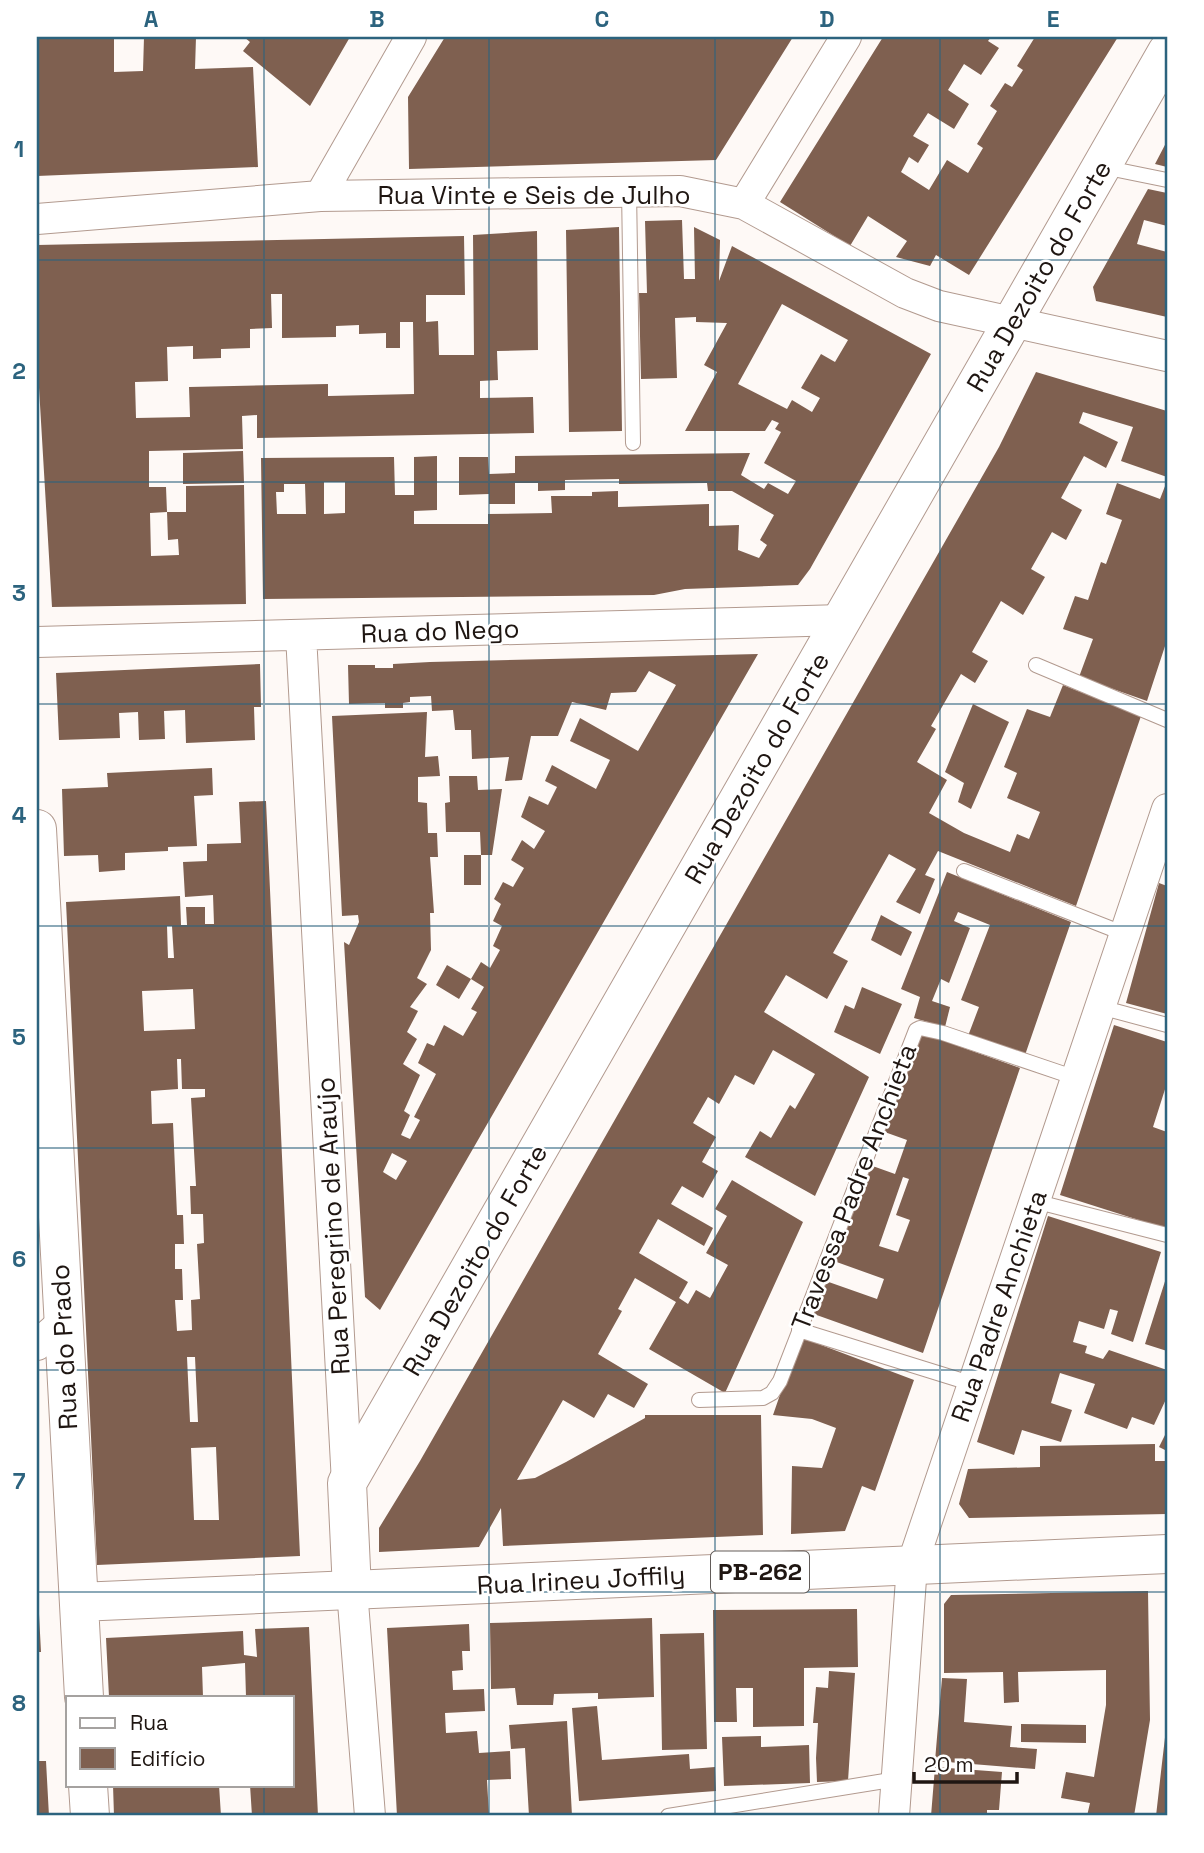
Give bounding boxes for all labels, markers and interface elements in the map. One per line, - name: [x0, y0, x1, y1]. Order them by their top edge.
- text: A: [144, 4, 159, 34]
- text: B: [369, 4, 385, 34]
- text: C: [595, 4, 609, 34]
- text: D: [819, 4, 835, 34]
- text: E: [1047, 4, 1059, 34]
- text: 1: [14, 134, 24, 164]
- street label: Rua Dezoito do Forte: [959, 154, 1119, 398]
- street label: Rua Vinte e Seis de Julho: [377, 178, 691, 212]
- text: 2: [12, 356, 26, 386]
- text: 3: [12, 578, 26, 608]
- street label: Rua do Nego: [360, 611, 520, 651]
- street label: Rua Dezoito do Forte: [677, 646, 837, 890]
- text: 4: [12, 800, 27, 830]
- text: 5: [12, 1022, 26, 1052]
- street label: Travessa Padre Anchieta: [784, 1039, 924, 1335]
- street label: Rua Peregrino de Araújo: [308, 1076, 358, 1376]
- street label: Rua Dezoito do Forte: [395, 1138, 555, 1382]
- street label: Rua Padre Anchieta: [943, 1185, 1055, 1427]
- text: 6: [12, 1244, 26, 1274]
- street label: Rua do Prado: [43, 1263, 85, 1431]
- text: 7: [13, 1466, 26, 1496]
- road number: PB-262: [711, 1552, 809, 1592]
- street label: Rua Irineu Joffily: [476, 1558, 686, 1602]
- text: 8: [12, 1688, 26, 1718]
- legend: [66, 1696, 294, 1786]
- text: Rua: [130, 1709, 168, 1736]
- scale bar: [914, 1741, 1017, 1785]
- text: Edifício: [130, 1745, 206, 1772]
- text: 20 m: [924, 1751, 974, 1778]

